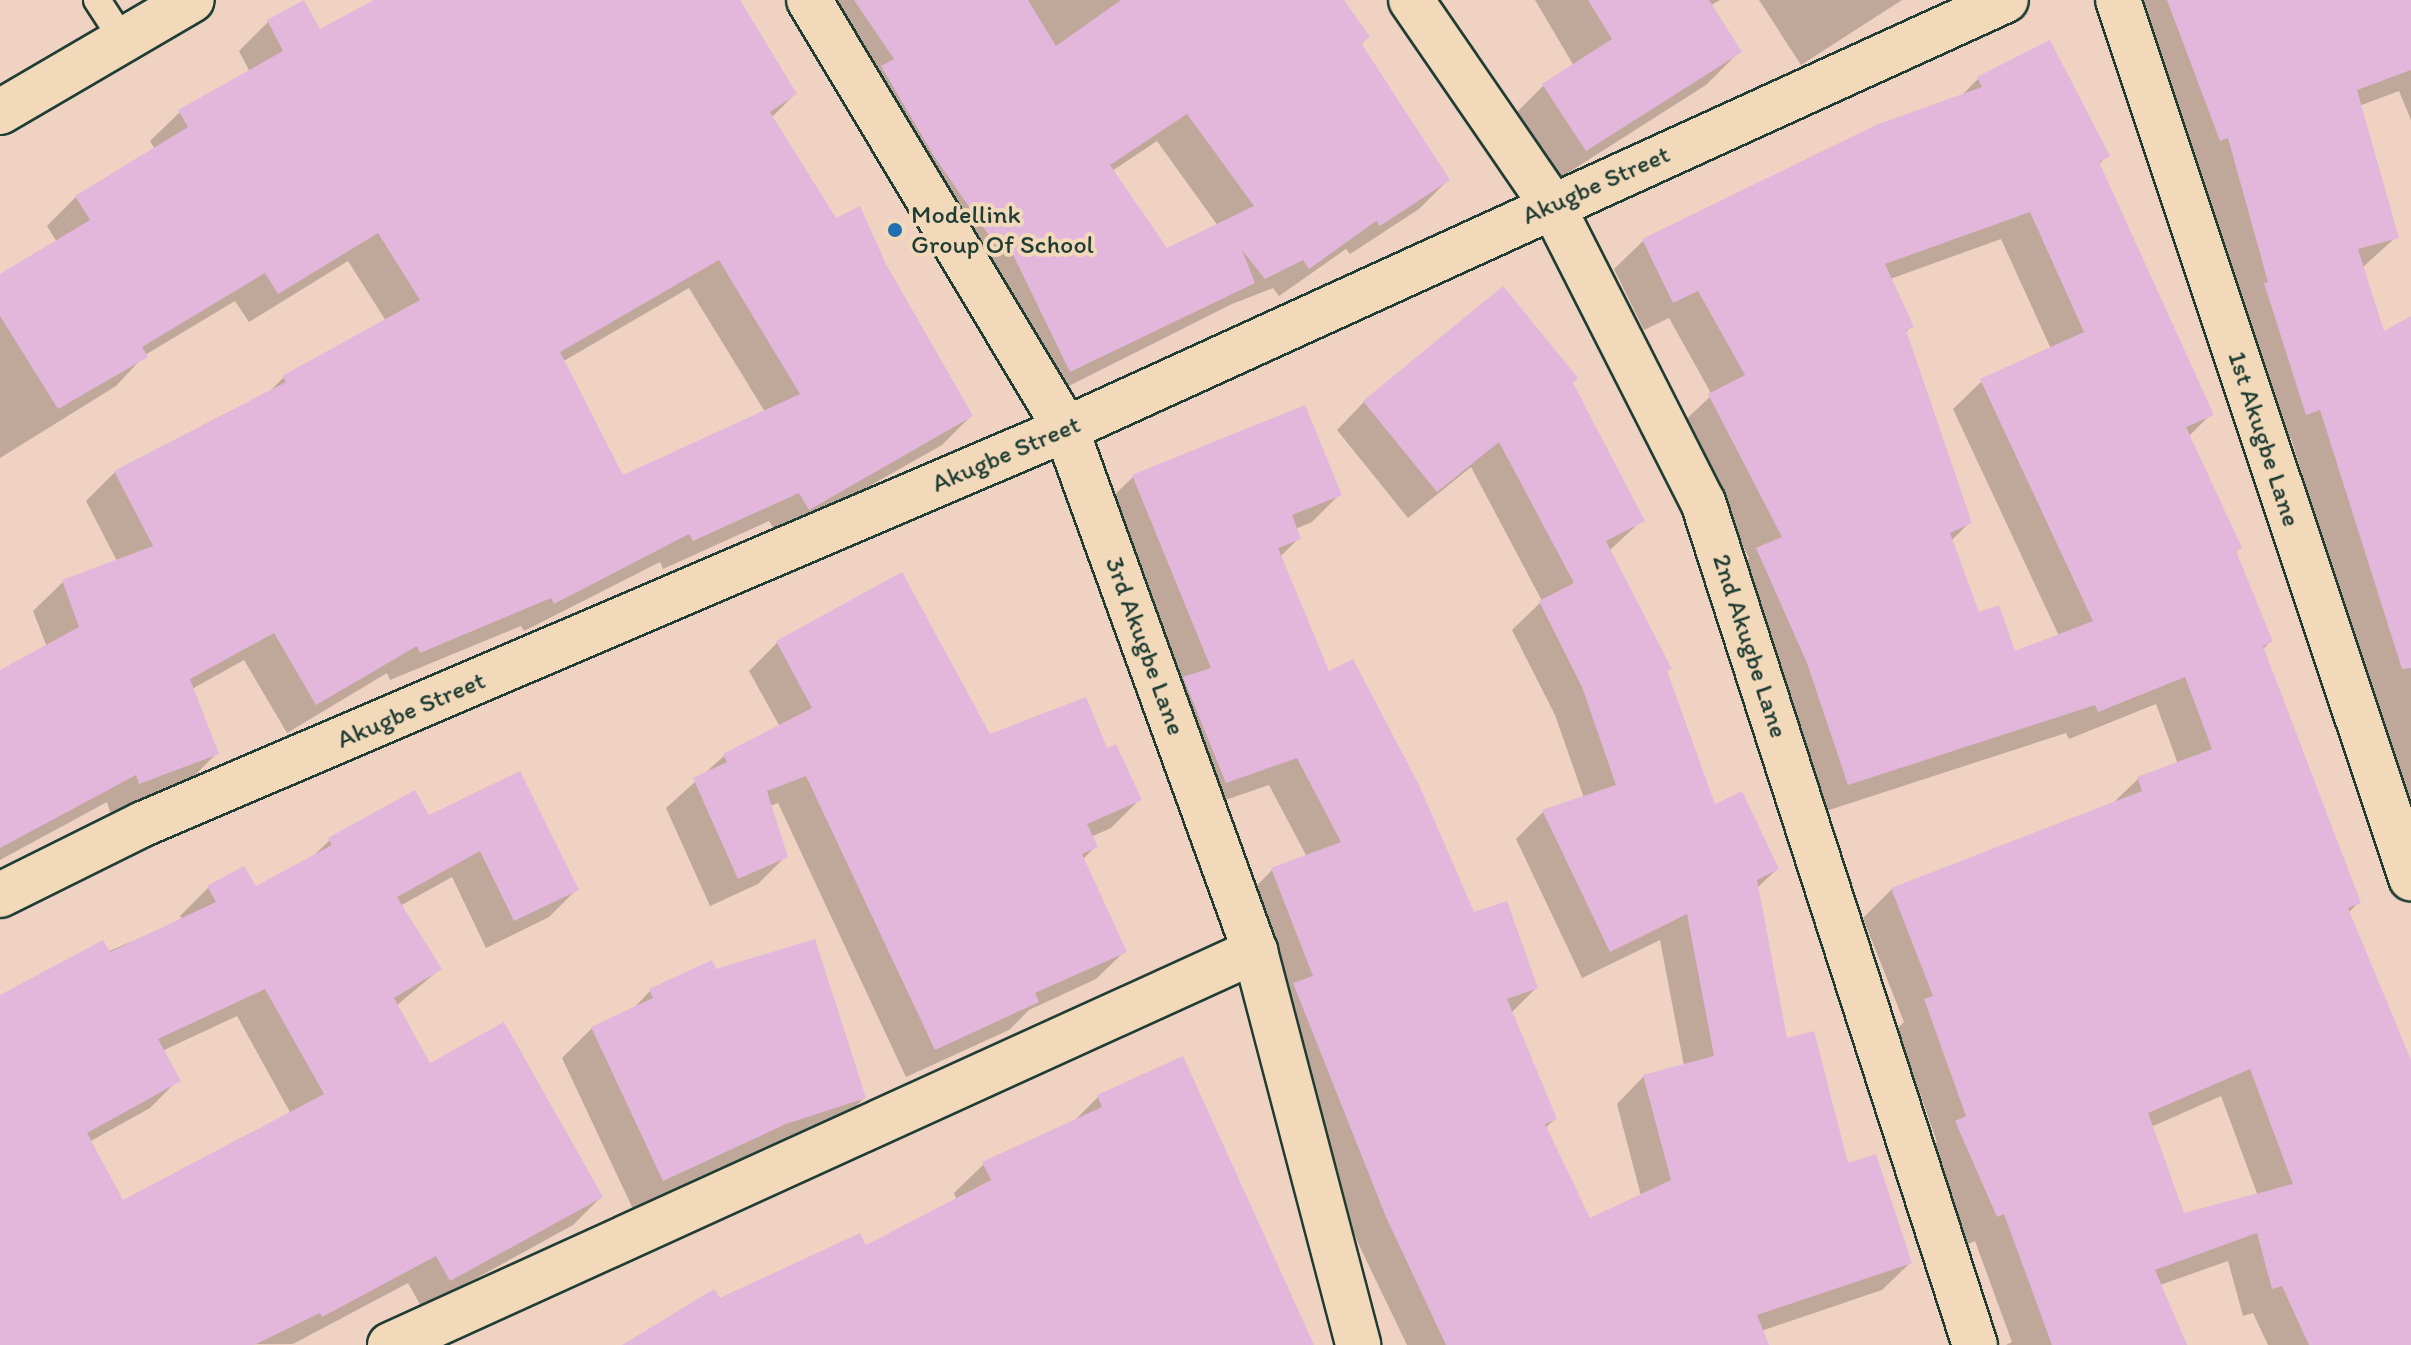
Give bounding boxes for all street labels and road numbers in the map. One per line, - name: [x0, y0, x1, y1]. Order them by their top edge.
- street label: Akugbe Street: [1517, 139, 1675, 231]
- street label: 1st Akugbe Lane: [2221, 347, 2307, 531]
- street label: Akugbe Street: [927, 409, 1085, 499]
- street label: 2nd Akugbe Lane: [1706, 550, 1794, 742]
- street label: 3rd Akugbe Lane: [1098, 553, 1192, 739]
- street label: Akugbe Street: [332, 665, 490, 755]

